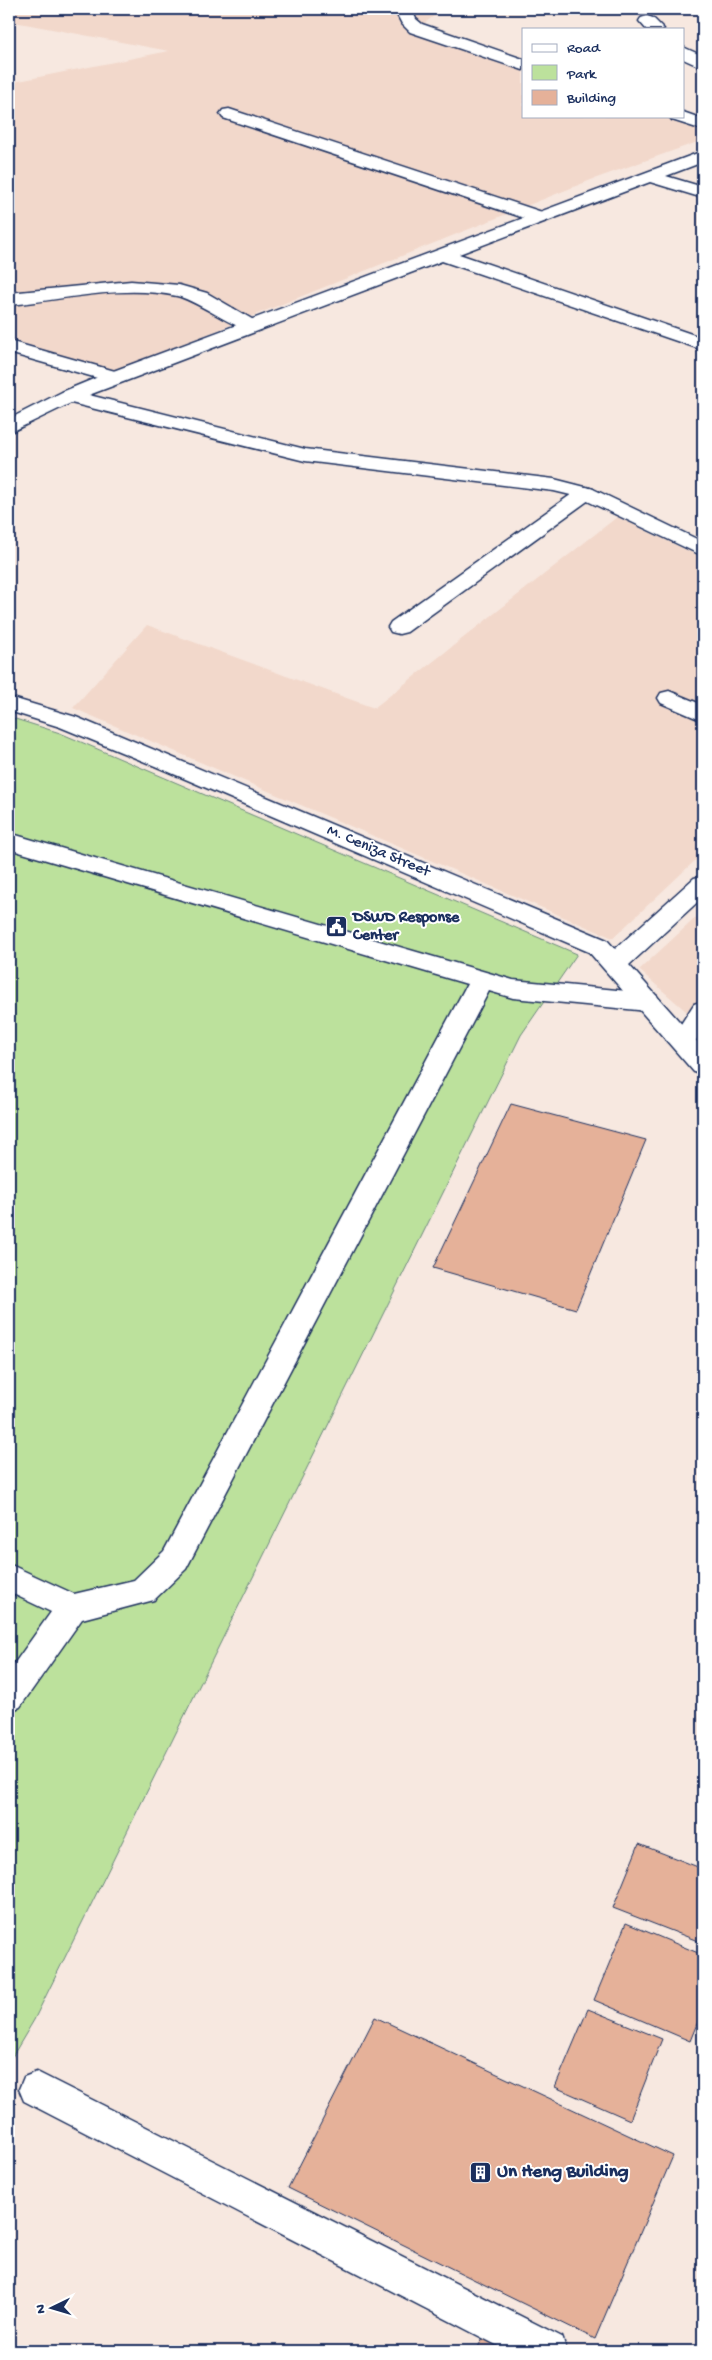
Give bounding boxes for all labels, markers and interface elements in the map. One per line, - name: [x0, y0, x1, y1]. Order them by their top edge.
- legend: [522, 28, 684, 118]
- text: Road: [567, 40, 601, 58]
- text: Park: [566, 66, 597, 84]
- text: Building: [566, 90, 616, 108]
- street label: M. Ceniza Street: [324, 822, 434, 883]
- place label: DSWD Response Center: [351, 909, 460, 946]
- public building icon: DSWD Response Center: [325, 915, 349, 939]
- building icon: Un Heng Building: [469, 2160, 493, 2184]
- place label: Un Heng Building: [497, 2161, 629, 2184]
- north arrow: [28, 2282, 78, 2332]
- text: N: [33, 2304, 50, 2314]

